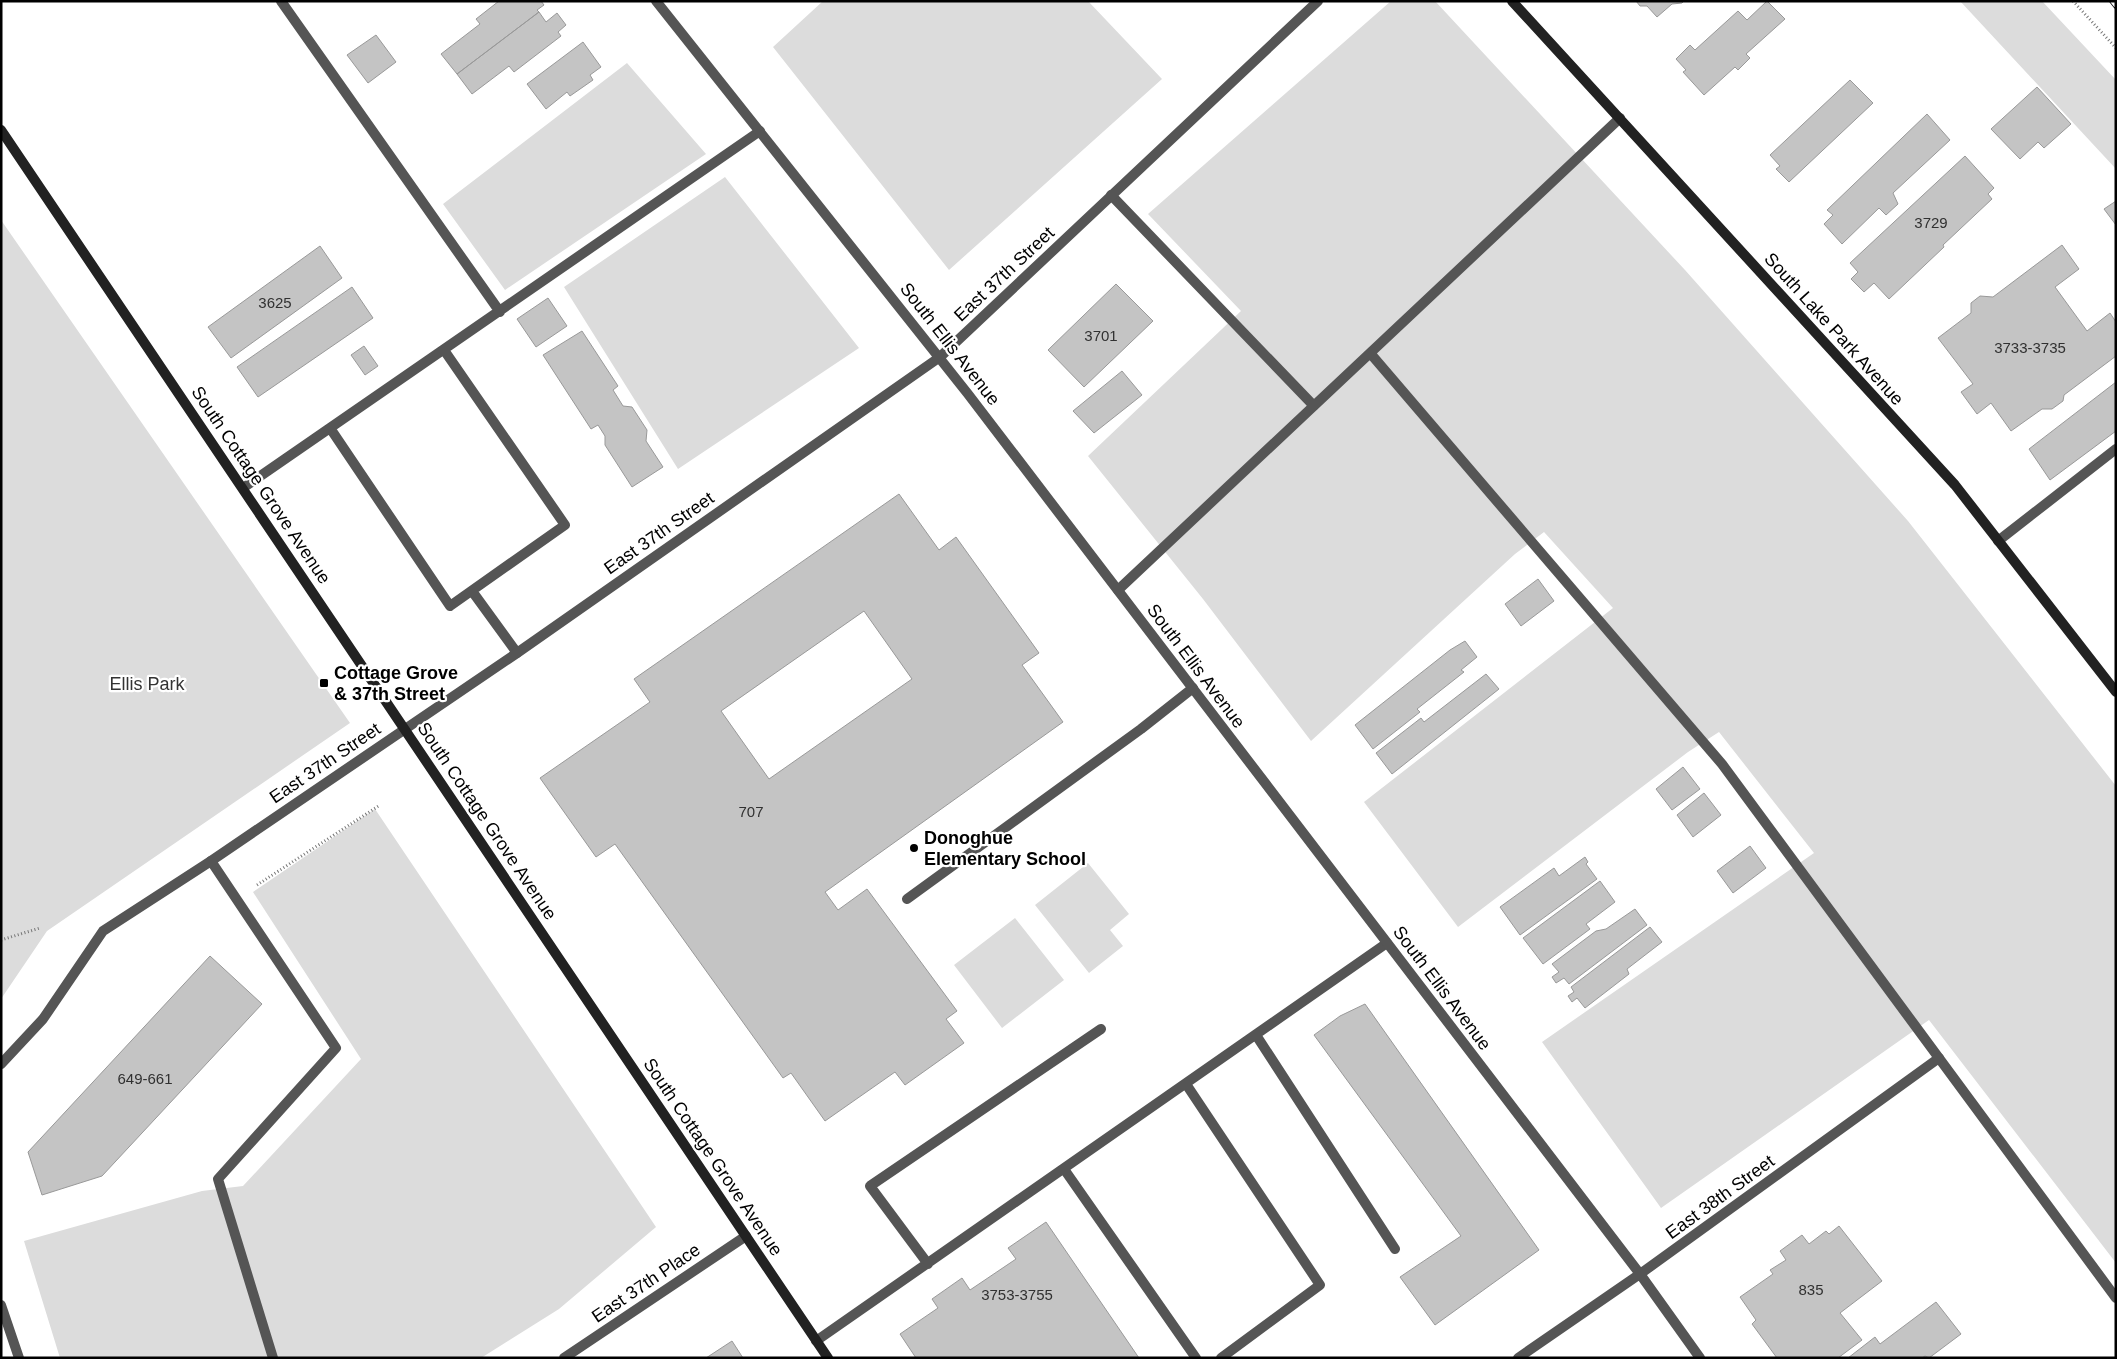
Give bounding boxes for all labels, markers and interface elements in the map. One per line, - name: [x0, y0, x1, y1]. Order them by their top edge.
- house number: 3729: [1914, 214, 1948, 231]
- street label: East 37th Street: [950, 223, 1058, 325]
- street label: South Lake Park Avenue: [1760, 249, 1908, 409]
- street label: South Ellis Avenue: [896, 279, 1004, 409]
- house number: 3625: [258, 294, 292, 311]
- house number: 3701: [1084, 327, 1118, 344]
- house number: 3733-3735: [1994, 339, 2066, 356]
- street label: South Cottage Grove Avenue: [187, 382, 335, 588]
- street label: East 37th Street: [600, 488, 718, 578]
- street label: South Ellis Avenue: [1143, 600, 1249, 732]
- place label: Cottage Grove & 37th Street: [334, 663, 458, 704]
- park label: Ellis Park: [109, 674, 186, 694]
- marker: Cottage Grove & 37th Street: [318, 677, 330, 689]
- street label: South Cottage Grove Avenue: [413, 718, 561, 924]
- street label: East 37th Street: [266, 719, 384, 807]
- house number: 707: [738, 803, 764, 820]
- place label: Donoghue Elementary School: [924, 828, 1086, 869]
- marker: Donoghue Elementary School: [908, 842, 920, 854]
- street label: South Ellis Avenue: [1389, 922, 1495, 1054]
- street label: South Cottage Grove Avenue: [639, 1054, 787, 1260]
- house number: 649-661: [117, 1070, 173, 1087]
- street label: East 38th Street: [1662, 1151, 1778, 1243]
- street label: East 37th Place: [588, 1239, 704, 1327]
- house number: 835: [1798, 1281, 1824, 1298]
- house number: 3753-3755: [981, 1286, 1053, 1303]

